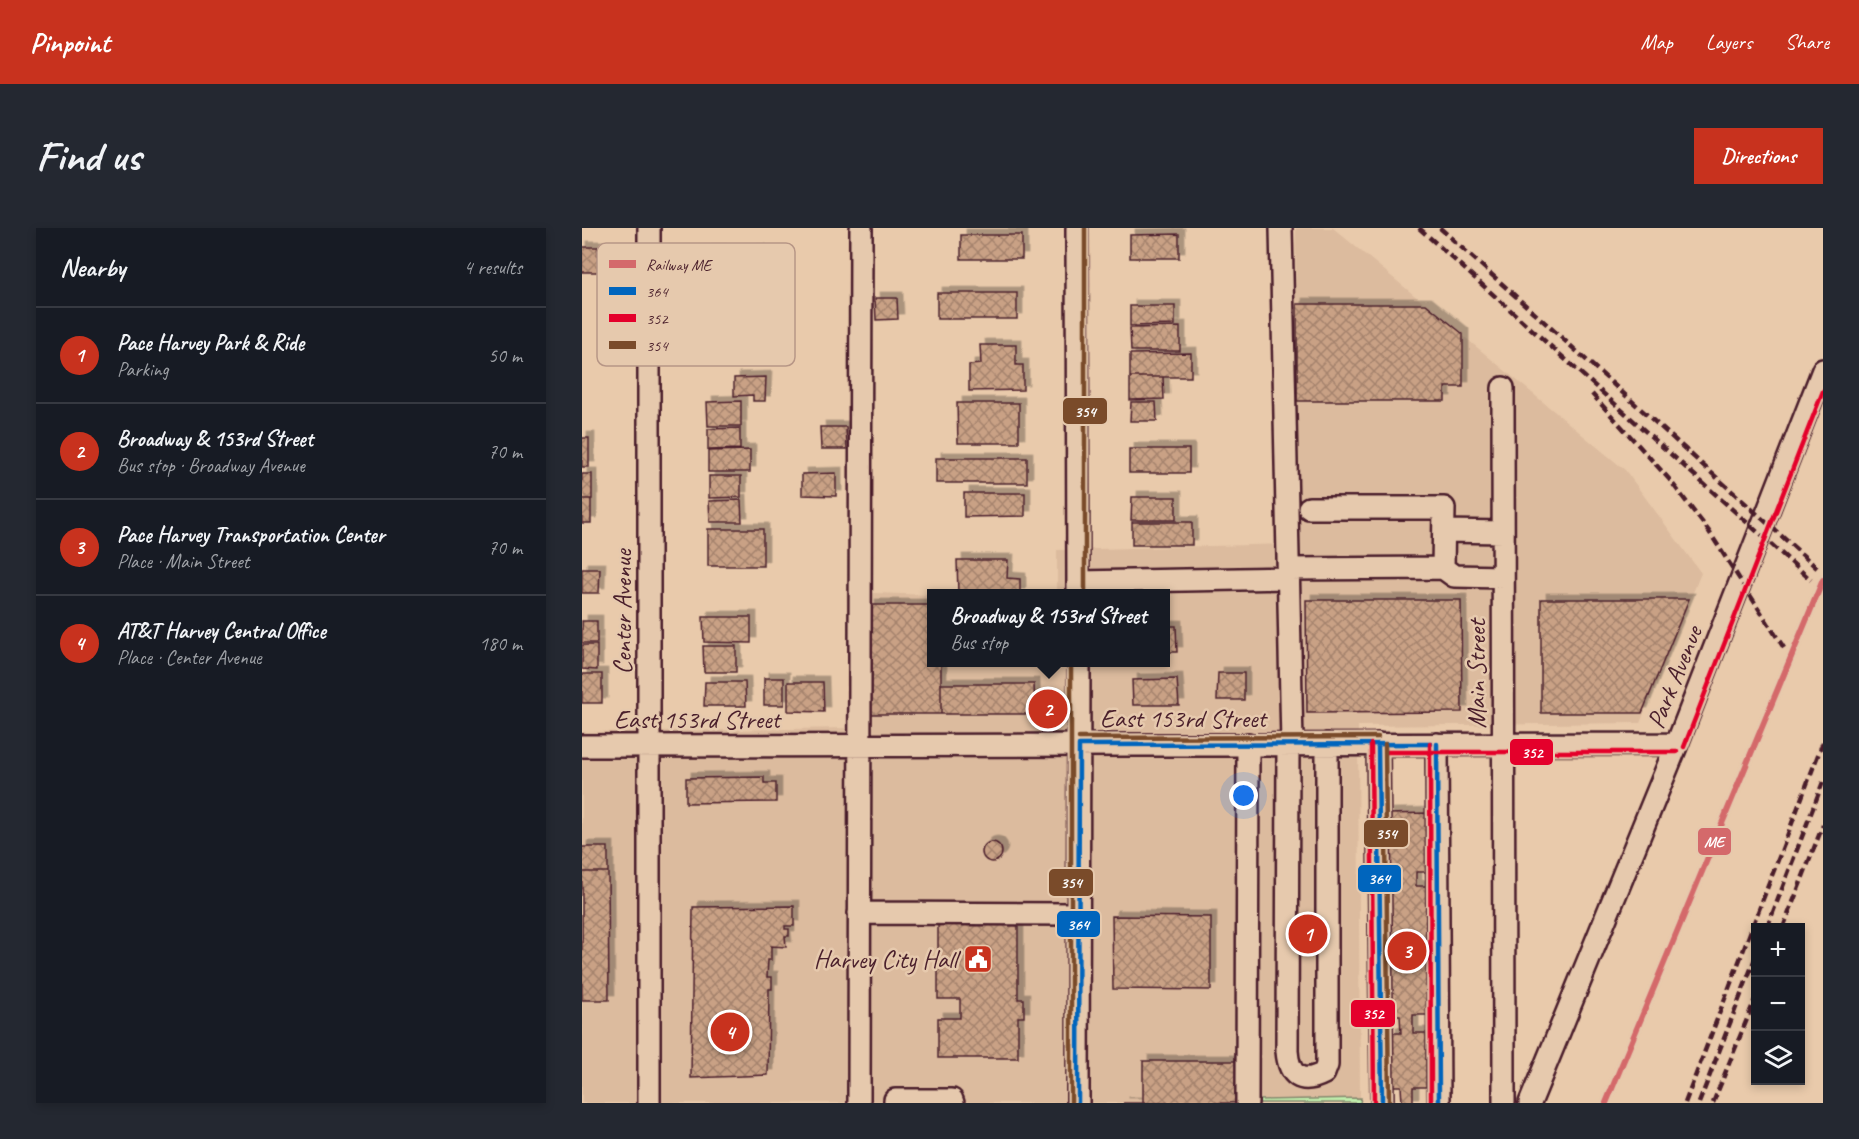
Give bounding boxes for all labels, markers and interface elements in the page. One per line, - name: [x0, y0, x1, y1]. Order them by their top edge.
- text: Pinpoint: [30, 25, 110, 60]
- text: Map: [1640, 29, 1673, 55]
- text: Layers: [1706, 29, 1752, 55]
- text: Share: [1785, 29, 1829, 55]
- button: Directions: [1694, 128, 1823, 184]
- text: Find us: [36, 130, 141, 183]
- legend: [597, 243, 795, 366]
- text: Nearby: [60, 251, 125, 284]
- text: 4 results: [463, 255, 522, 280]
- text: Railway ME: [646, 255, 714, 275]
- text: 364: [646, 282, 669, 302]
- text: 352: [646, 309, 669, 329]
- text: Pace Harvey Park & Ride: [117, 329, 304, 357]
- text: 354: [646, 336, 669, 356]
- text: 1: [75, 343, 84, 368]
- text: 50 m: [488, 343, 522, 368]
- text: Parking: [117, 357, 169, 382]
- line badge: 354: [1062, 397, 1108, 425]
- text: 354: [1074, 402, 1097, 422]
- text: Broadway & 153rd Street: [117, 425, 313, 453]
- text: 2: [75, 439, 84, 464]
- text: 70 m: [488, 439, 522, 464]
- text: Bus stop · Broadway Avenue: [117, 453, 305, 478]
- text: Pace Harvey Transportation Center: [117, 521, 385, 549]
- text: 3: [75, 535, 84, 560]
- text: 70 m: [488, 535, 522, 560]
- street label: Center Avenue: [606, 548, 639, 674]
- text: Place · Main Street: [117, 549, 249, 574]
- popup: [927, 589, 1170, 667]
- text: Broadway & 153rd Street: [951, 602, 1146, 630]
- text: AT&T Harvey Central Office: [117, 617, 326, 645]
- street label: Main Street: [1460, 617, 1493, 729]
- street label: Park Avenue: [1639, 619, 1711, 733]
- text: Bus stop: [951, 630, 1008, 655]
- text: 4: [75, 631, 84, 656]
- text: 180 m: [479, 631, 522, 656]
- text: Place · Center Avenue: [117, 645, 262, 670]
- pin: 2: [1028, 686, 1068, 732]
- street label: East 153rd Street: [1100, 702, 1268, 735]
- street label: East 153rd Street: [614, 703, 782, 736]
- line badge: 352: [1509, 738, 1554, 766]
- text: 352: [1521, 743, 1544, 763]
- your location: [1229, 781, 1258, 810]
- line badge: 354: [1363, 819, 1409, 848]
- text: 354: [1375, 824, 1398, 844]
- line badge: ME: [1697, 827, 1732, 856]
- text: ME: [1704, 832, 1727, 852]
- line badge: 364: [1357, 864, 1402, 893]
- line badge: 354: [1048, 868, 1094, 897]
- text: 364: [1368, 869, 1392, 889]
- text: 354: [1060, 873, 1083, 893]
- line badge: 364: [1056, 910, 1101, 938]
- pin: 1: [1288, 912, 1328, 956]
- text: 364: [1067, 915, 1091, 935]
- map controls: [1751, 923, 1805, 1085]
- button: +: [1751, 923, 1805, 977]
- pin: 3: [1388, 928, 1426, 974]
- place label: Harvey City Hall: [814, 943, 962, 976]
- public building icon: Harvey City Hall: [962, 943, 994, 975]
- button: −: [1751, 977, 1805, 1031]
- line badge: 352: [1350, 999, 1396, 1028]
- text: 352: [1362, 1004, 1385, 1024]
- pin: 4: [710, 1010, 750, 1054]
- button: layers: [1751, 1031, 1805, 1085]

